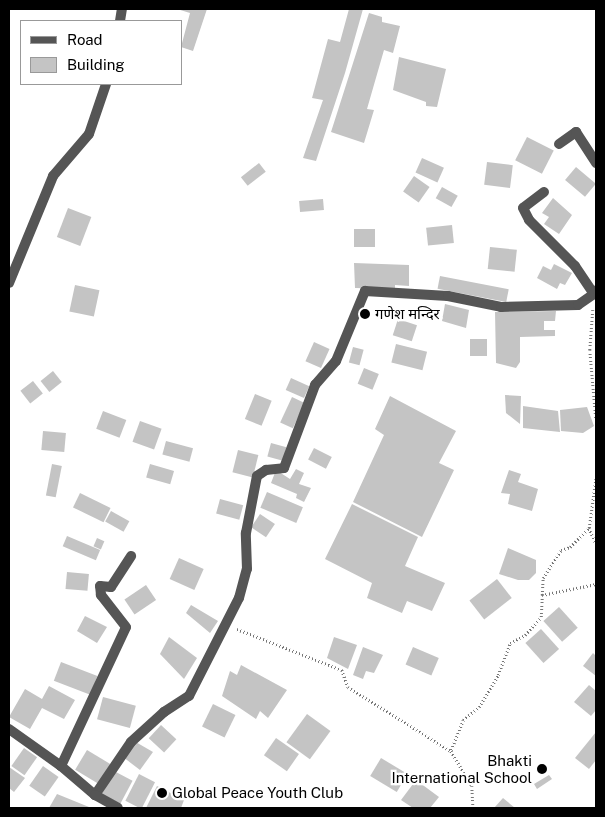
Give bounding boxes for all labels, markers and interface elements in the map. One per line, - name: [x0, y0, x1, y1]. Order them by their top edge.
- legend: [20, 20, 182, 85]
- text: Road: [67, 31, 103, 48]
- text: Building: [67, 56, 125, 73]
- place label: गणेश मन्दिर: [375, 305, 440, 323]
- marker: गणेश मन्दिर: [359, 308, 371, 320]
- place label: Bhakti International School: [391, 751, 532, 786]
- marker: Bhakti International School: [536, 763, 548, 775]
- place label: Global Peace Youth Club: [172, 784, 343, 802]
- marker: Global Peace Youth Club: [156, 787, 168, 799]

